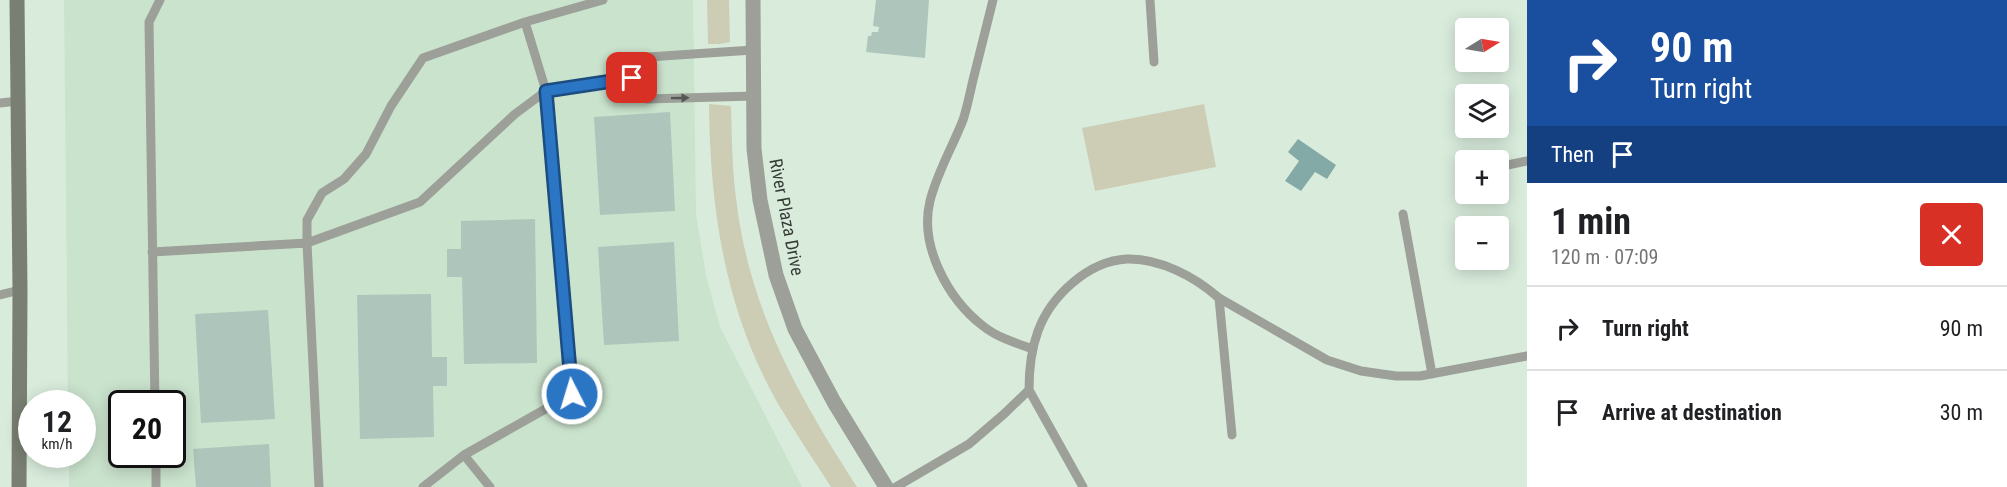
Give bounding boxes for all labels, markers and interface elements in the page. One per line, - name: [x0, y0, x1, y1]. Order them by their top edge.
- north arrow: [1455, 18, 1509, 72]
- map controls: [1455, 18, 1509, 270]
- text: 90 m: [1650, 23, 1733, 72]
- icon: right: [1551, 24, 1629, 102]
- pin: [606, 52, 657, 103]
- icon: arrive: [615, 61, 648, 94]
- text: Turn right: [1650, 73, 1752, 105]
- button: layers: [1455, 84, 1509, 138]
- one-way arrow: [670, 93, 689, 103]
- icon: arrive: [1606, 138, 1639, 171]
- text: Then: [1551, 142, 1594, 167]
- button: +: [1455, 150, 1509, 204]
- street label: River Plaza Drive: [765, 157, 809, 277]
- text: 1 min: [1551, 201, 1631, 243]
- button: close: [1920, 203, 1983, 266]
- button: −: [1455, 216, 1509, 270]
- text: 120 m · 07:09: [1551, 245, 1658, 269]
- icon: right: [1551, 312, 1584, 345]
- text: Turn right: [1602, 316, 1689, 341]
- text: 90 m: [1940, 316, 1983, 341]
- position arrow: [540, 362, 604, 426]
- speed limit sign: 20: [108, 390, 186, 468]
- icon: arrive: [1551, 396, 1584, 429]
- text: Arrive at destination: [1602, 400, 1782, 425]
- text: 30 m: [1940, 400, 1983, 425]
- text: 12: [42, 404, 72, 439]
- text: km/h: [42, 435, 72, 453]

